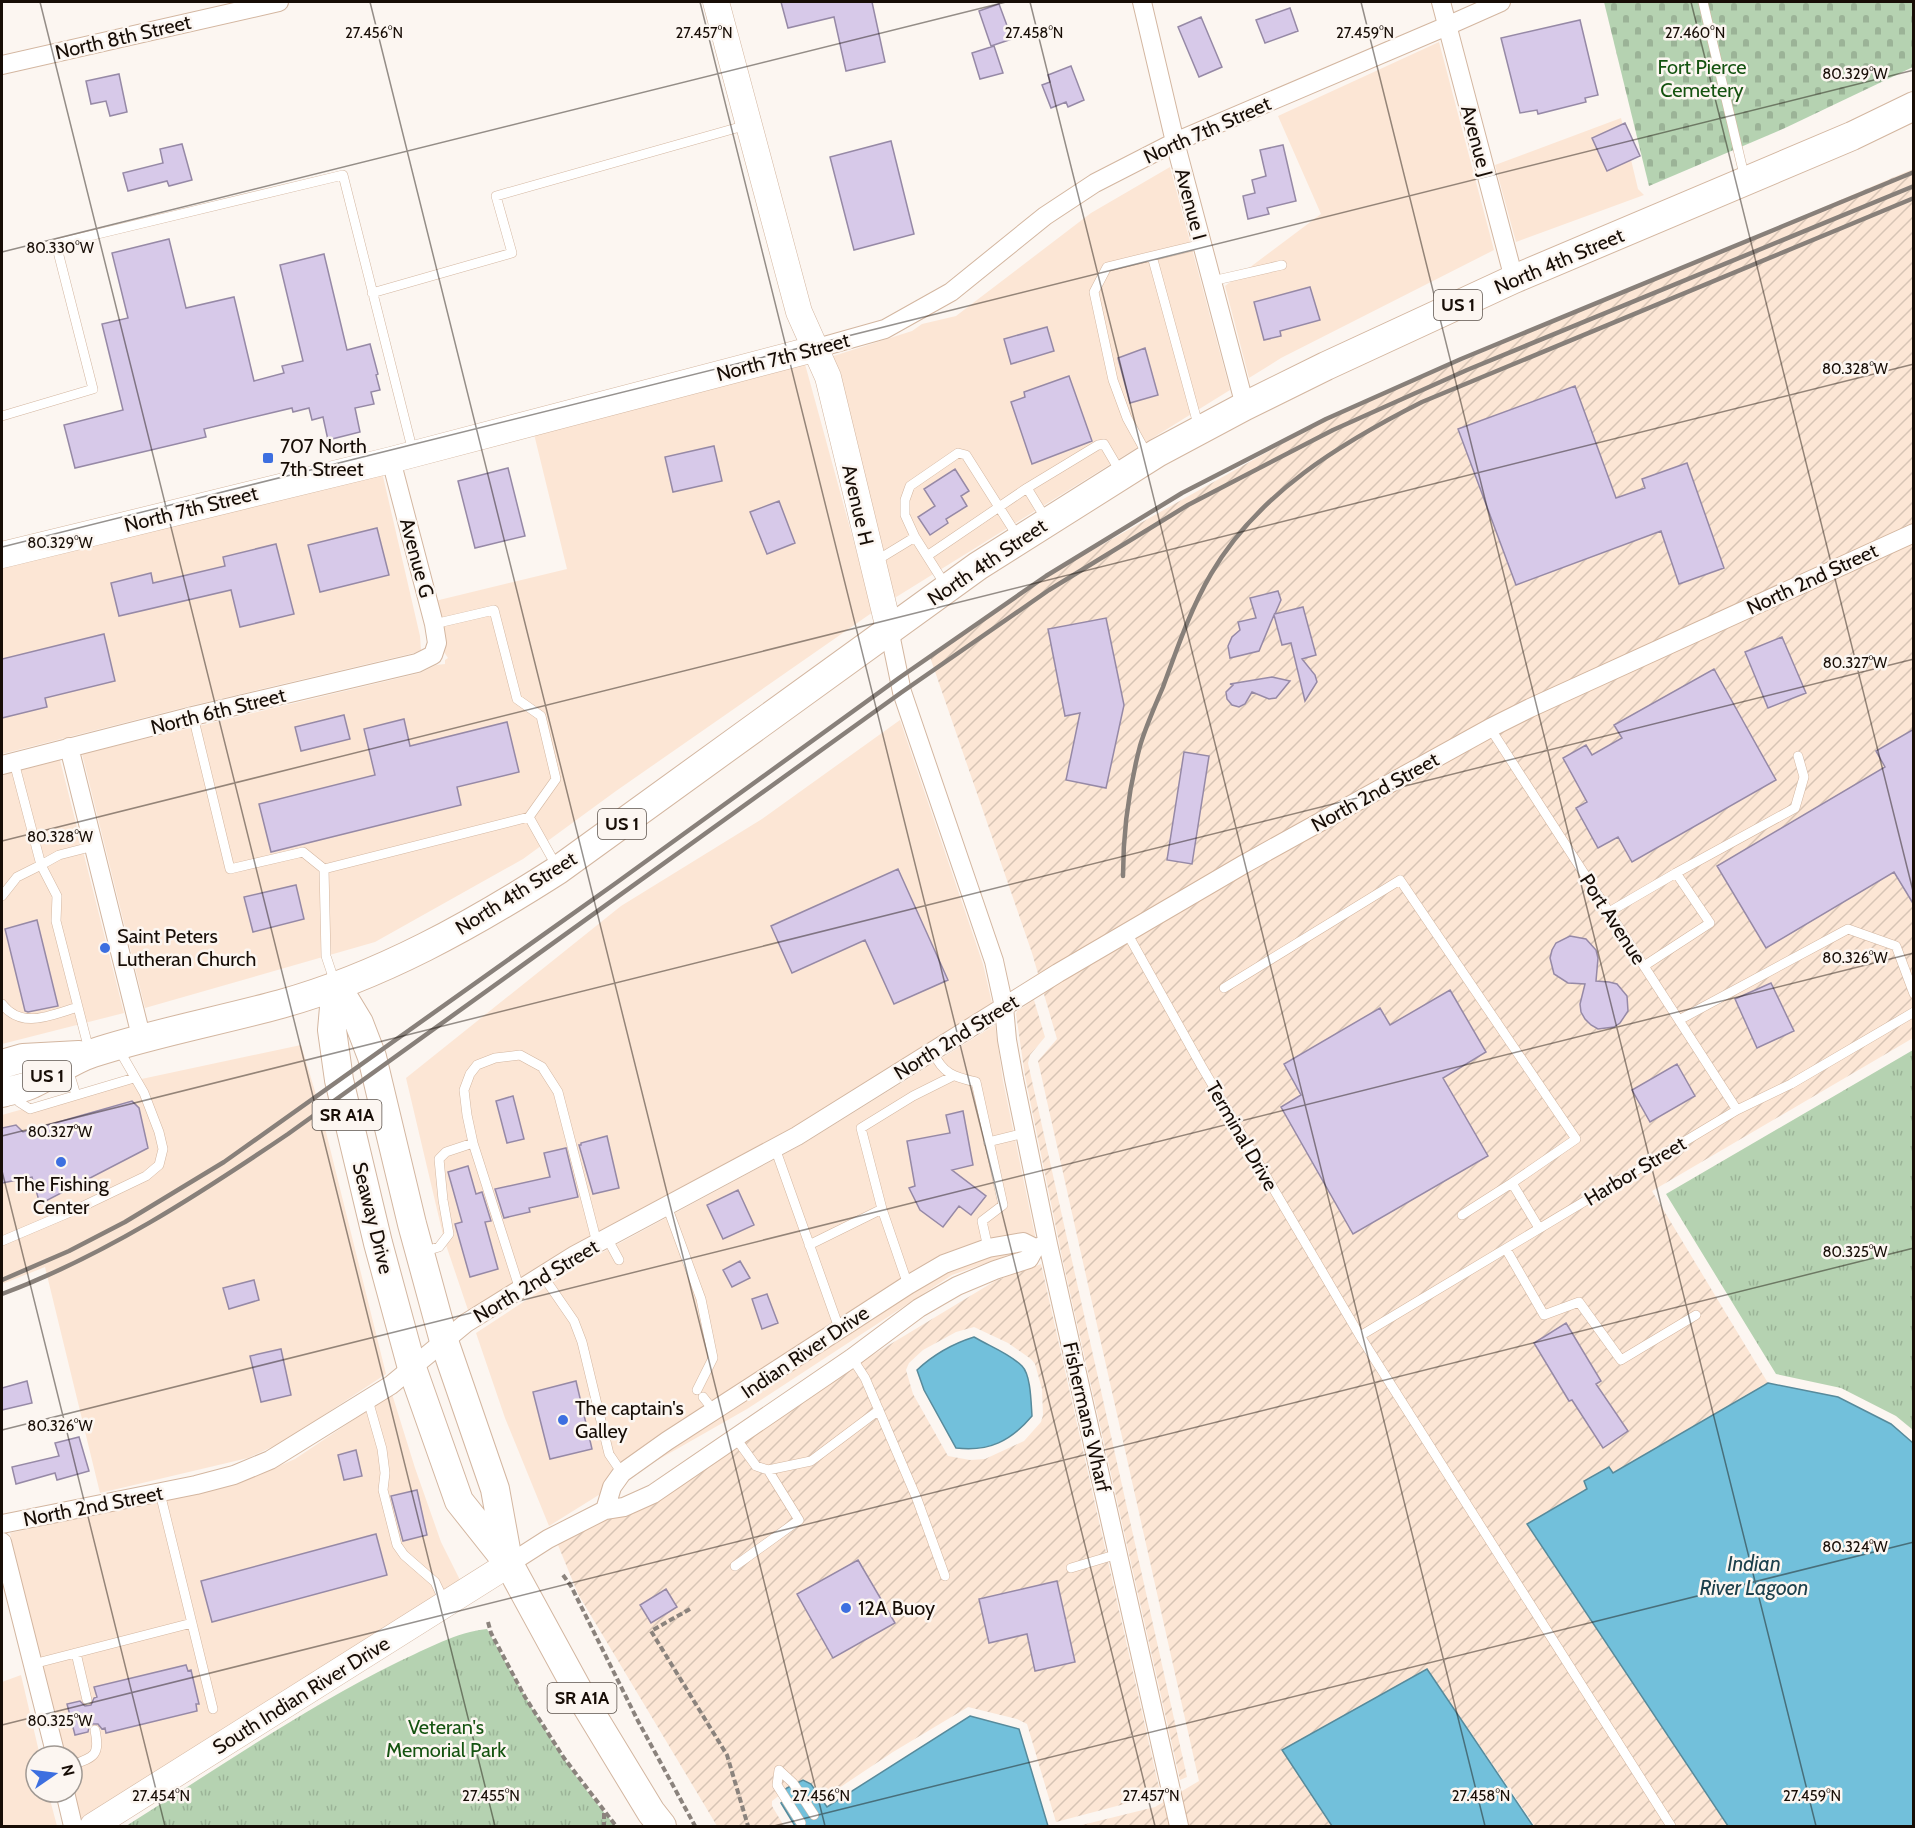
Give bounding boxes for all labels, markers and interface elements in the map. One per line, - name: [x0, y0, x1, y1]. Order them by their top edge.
- street label: North 8th Street: [53, 10, 194, 64]
- text: 27.456°N: [345, 24, 403, 42]
- text: 27.457°N: [675, 24, 733, 42]
- text: 27.458°N: [1005, 24, 1063, 42]
- text: 27.459°N: [1336, 24, 1394, 42]
- text: 27.460°N: [1665, 24, 1725, 42]
- park label: Fort Pierce Cemetery: [1657, 55, 1747, 102]
- text: 80.329°W: [1822, 65, 1889, 83]
- street label: North 7th Street: [1140, 91, 1275, 169]
- street label: Avenue J: [1456, 103, 1498, 179]
- street label: Avenue I: [1170, 166, 1212, 242]
- street label: North 4th Street: [1491, 223, 1628, 299]
- text: 80.330°W: [26, 239, 95, 257]
- road number: US 1: [1434, 290, 1482, 320]
- street label: North 7th Street: [714, 328, 852, 386]
- text: 80.328°W: [1822, 360, 1889, 378]
- place label: 707 North 7th Street: [280, 434, 367, 481]
- marker: 707 North 7th Street: [261, 451, 275, 465]
- street label: Avenue H: [837, 462, 879, 548]
- street label: North 7th Street: [122, 481, 260, 537]
- street label: North 4th Street: [923, 513, 1051, 611]
- street label: Avenue G: [395, 516, 439, 600]
- text: 80.329°W: [27, 534, 94, 552]
- street label: North 2nd Street: [1743, 538, 1882, 620]
- text: 80.327°W: [1823, 654, 1888, 672]
- street label: North 6th Street: [148, 683, 288, 739]
- street label: North 2nd Street: [1307, 747, 1443, 837]
- road number: US 1: [598, 809, 646, 839]
- text: 80.328°W: [27, 828, 94, 846]
- street label: North 4th Street: [451, 846, 581, 940]
- street label: Port Avenue: [1575, 869, 1651, 969]
- place label: Saint Peters Lutheran Church: [117, 924, 256, 971]
- marker: Saint Peters Lutheran Church: [98, 941, 112, 955]
- text: 80.326°W: [1822, 949, 1888, 967]
- street label: North 2nd Street: [889, 989, 1023, 1085]
- road number: US 1: [23, 1061, 71, 1091]
- street label: Terminal Drive: [1201, 1077, 1283, 1195]
- road number: SR A1A: [312, 1100, 382, 1130]
- text: 80.327°W: [28, 1123, 93, 1141]
- street label: Harbor Street: [1580, 1131, 1690, 1211]
- marker: The Fishing Center: [54, 1155, 68, 1169]
- street label: Seaway Drive: [348, 1160, 398, 1276]
- place label: The Fishing Center: [13, 1172, 110, 1219]
- street label: North 2nd Street: [469, 1234, 603, 1328]
- text: 80.325°W: [1822, 1243, 1888, 1261]
- street label: Indian River Drive: [737, 1301, 873, 1403]
- street label: Fishermans Wharf: [1058, 1339, 1116, 1495]
- place label: The captain's Galley: [575, 1396, 684, 1443]
- marker: The captain's Galley: [556, 1413, 570, 1427]
- text: 80.326°W: [27, 1417, 93, 1435]
- street label: North 2nd Street: [21, 1481, 165, 1531]
- text: 80.324°W: [1822, 1538, 1889, 1556]
- water label: Indian River Lagoon: [1700, 1551, 1808, 1600]
- place label: 12A Buoy: [858, 1596, 935, 1620]
- marker: 12A Buoy: [839, 1601, 853, 1615]
- street label: South Indian River Drive: [208, 1631, 394, 1759]
- road number: SR A1A: [548, 1683, 616, 1713]
- text: 80.325°W: [27, 1712, 93, 1730]
- park label: Veteran's Memorial Park: [386, 1715, 506, 1762]
- north arrow: [24, 1744, 84, 1804]
- text: N: [57, 1763, 79, 1778]
- text: 27.454°N: [132, 1787, 190, 1805]
- text: 27.455°N: [462, 1787, 520, 1805]
- text: 27.456°N: [792, 1787, 850, 1805]
- text: 27.457°N: [1122, 1787, 1180, 1805]
- text: 27.458°N: [1452, 1787, 1510, 1805]
- text: 27.459°N: [1783, 1787, 1841, 1805]

